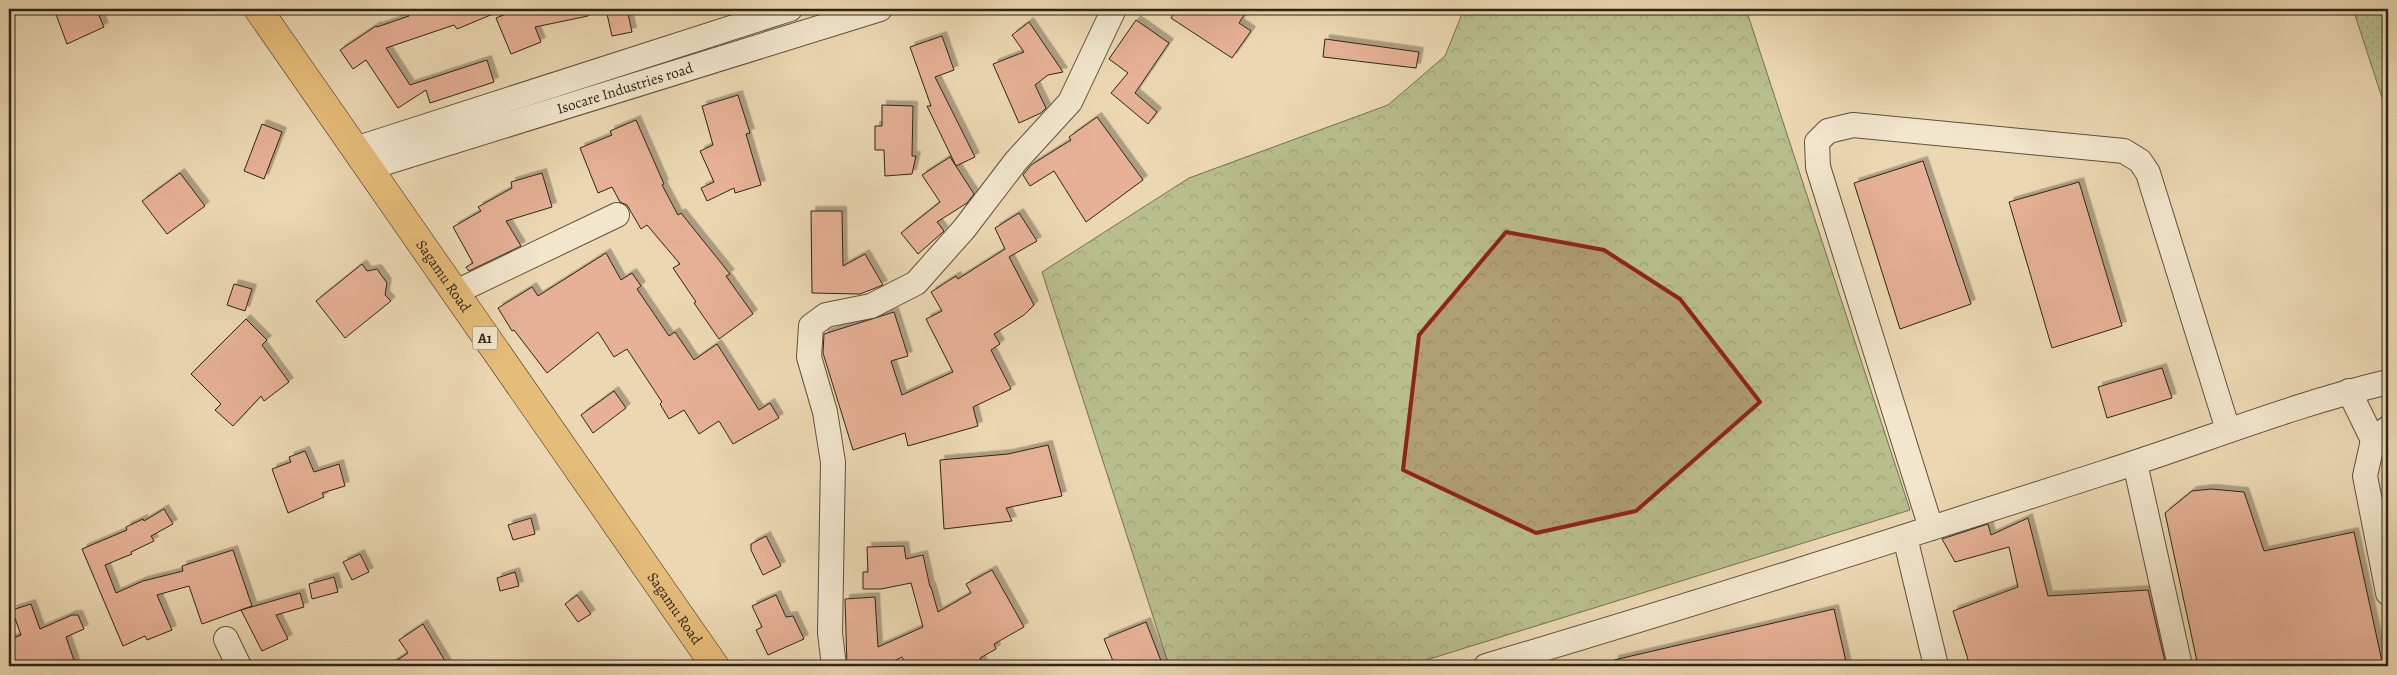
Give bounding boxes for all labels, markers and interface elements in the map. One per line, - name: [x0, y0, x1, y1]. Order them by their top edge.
- street label: Isocare Industries road: [554, 57, 696, 119]
- street label: Sagamu Road: [411, 236, 476, 317]
- road number: A1: [472, 326, 498, 349]
- street label: Sagamu Road: [643, 568, 708, 649]

